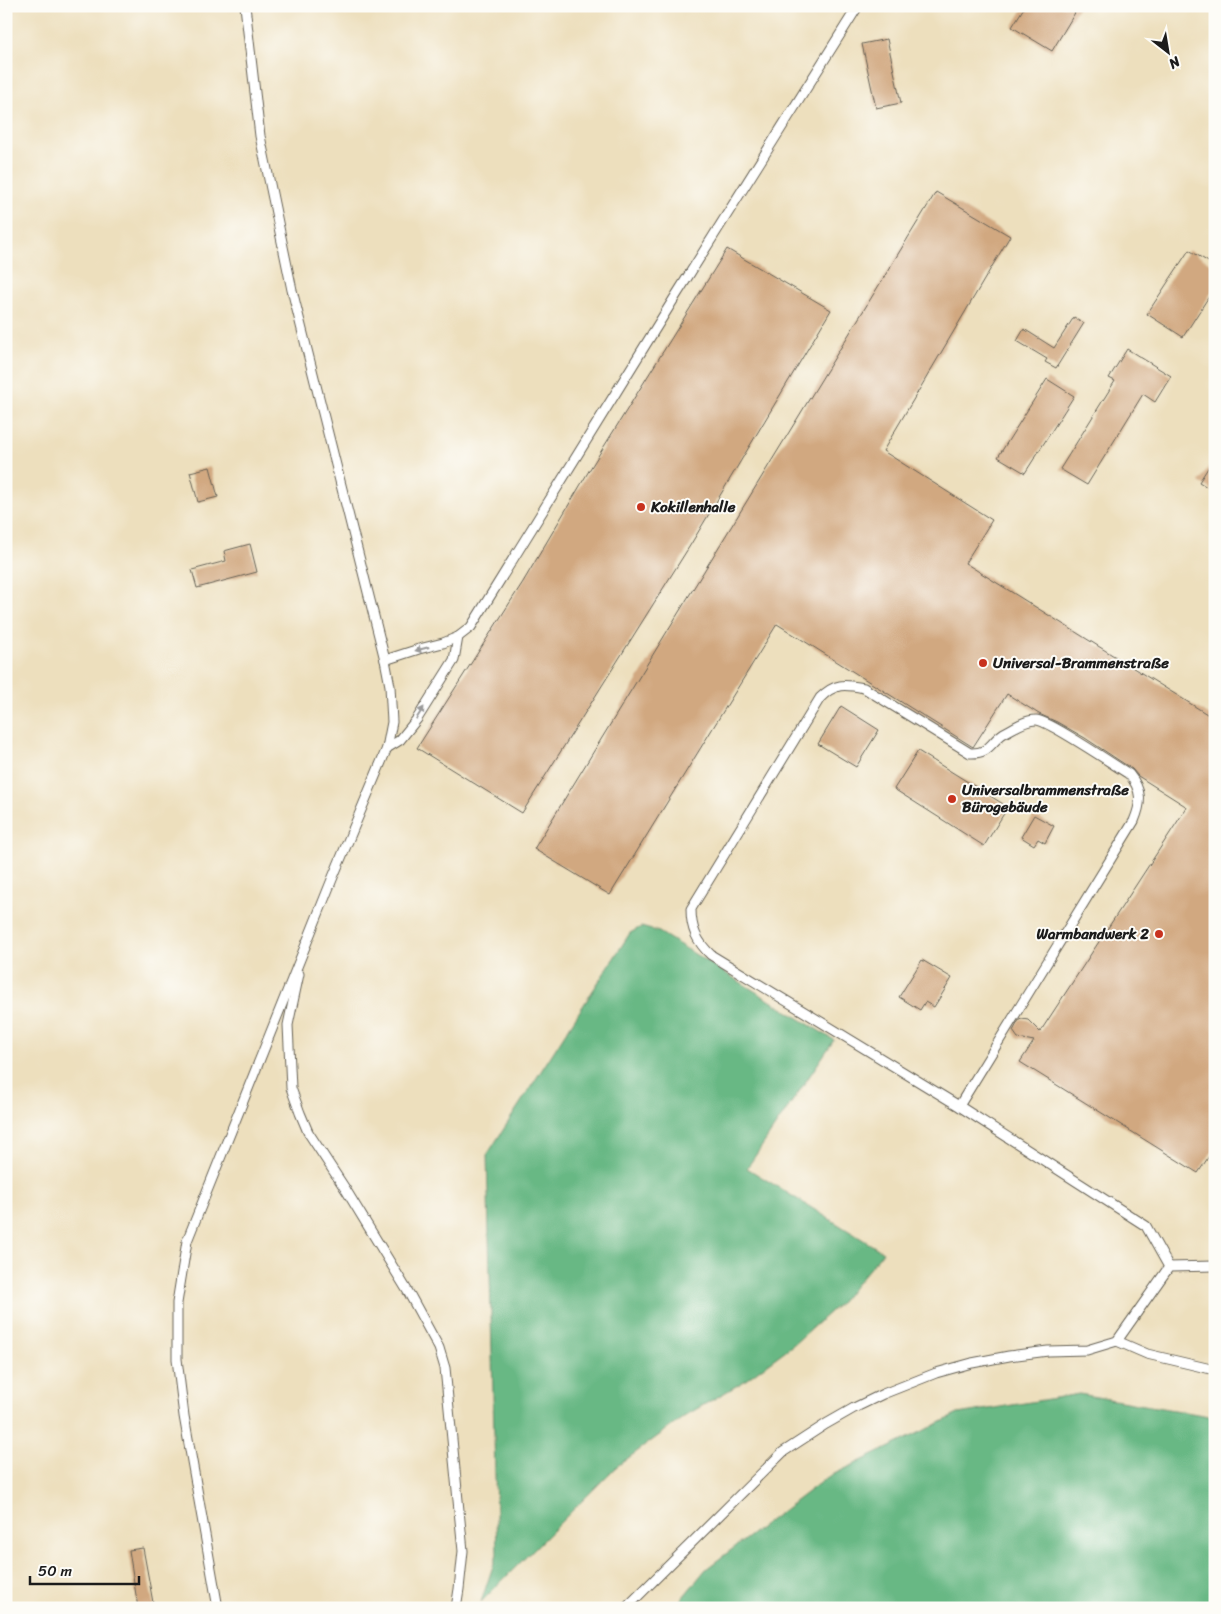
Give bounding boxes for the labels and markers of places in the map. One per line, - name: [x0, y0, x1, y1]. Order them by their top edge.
- place label: Kokillenhalle: [650, 494, 736, 520]
- marker: Kokillenhalle: [635, 501, 647, 513]
- place label: Universal-Brammenstraße: [993, 650, 1169, 676]
- marker: Universal-Brammenstraße: [977, 657, 989, 669]
- place label: Universalbrammenstraße Bürogebäude: [962, 777, 1129, 820]
- marker: Universalbrammenstraße Bürogebäude: [946, 793, 958, 805]
- place label: Warmbandwerk 2: [1036, 921, 1149, 947]
- marker: Warmbandwerk 2: [1153, 928, 1165, 940]

